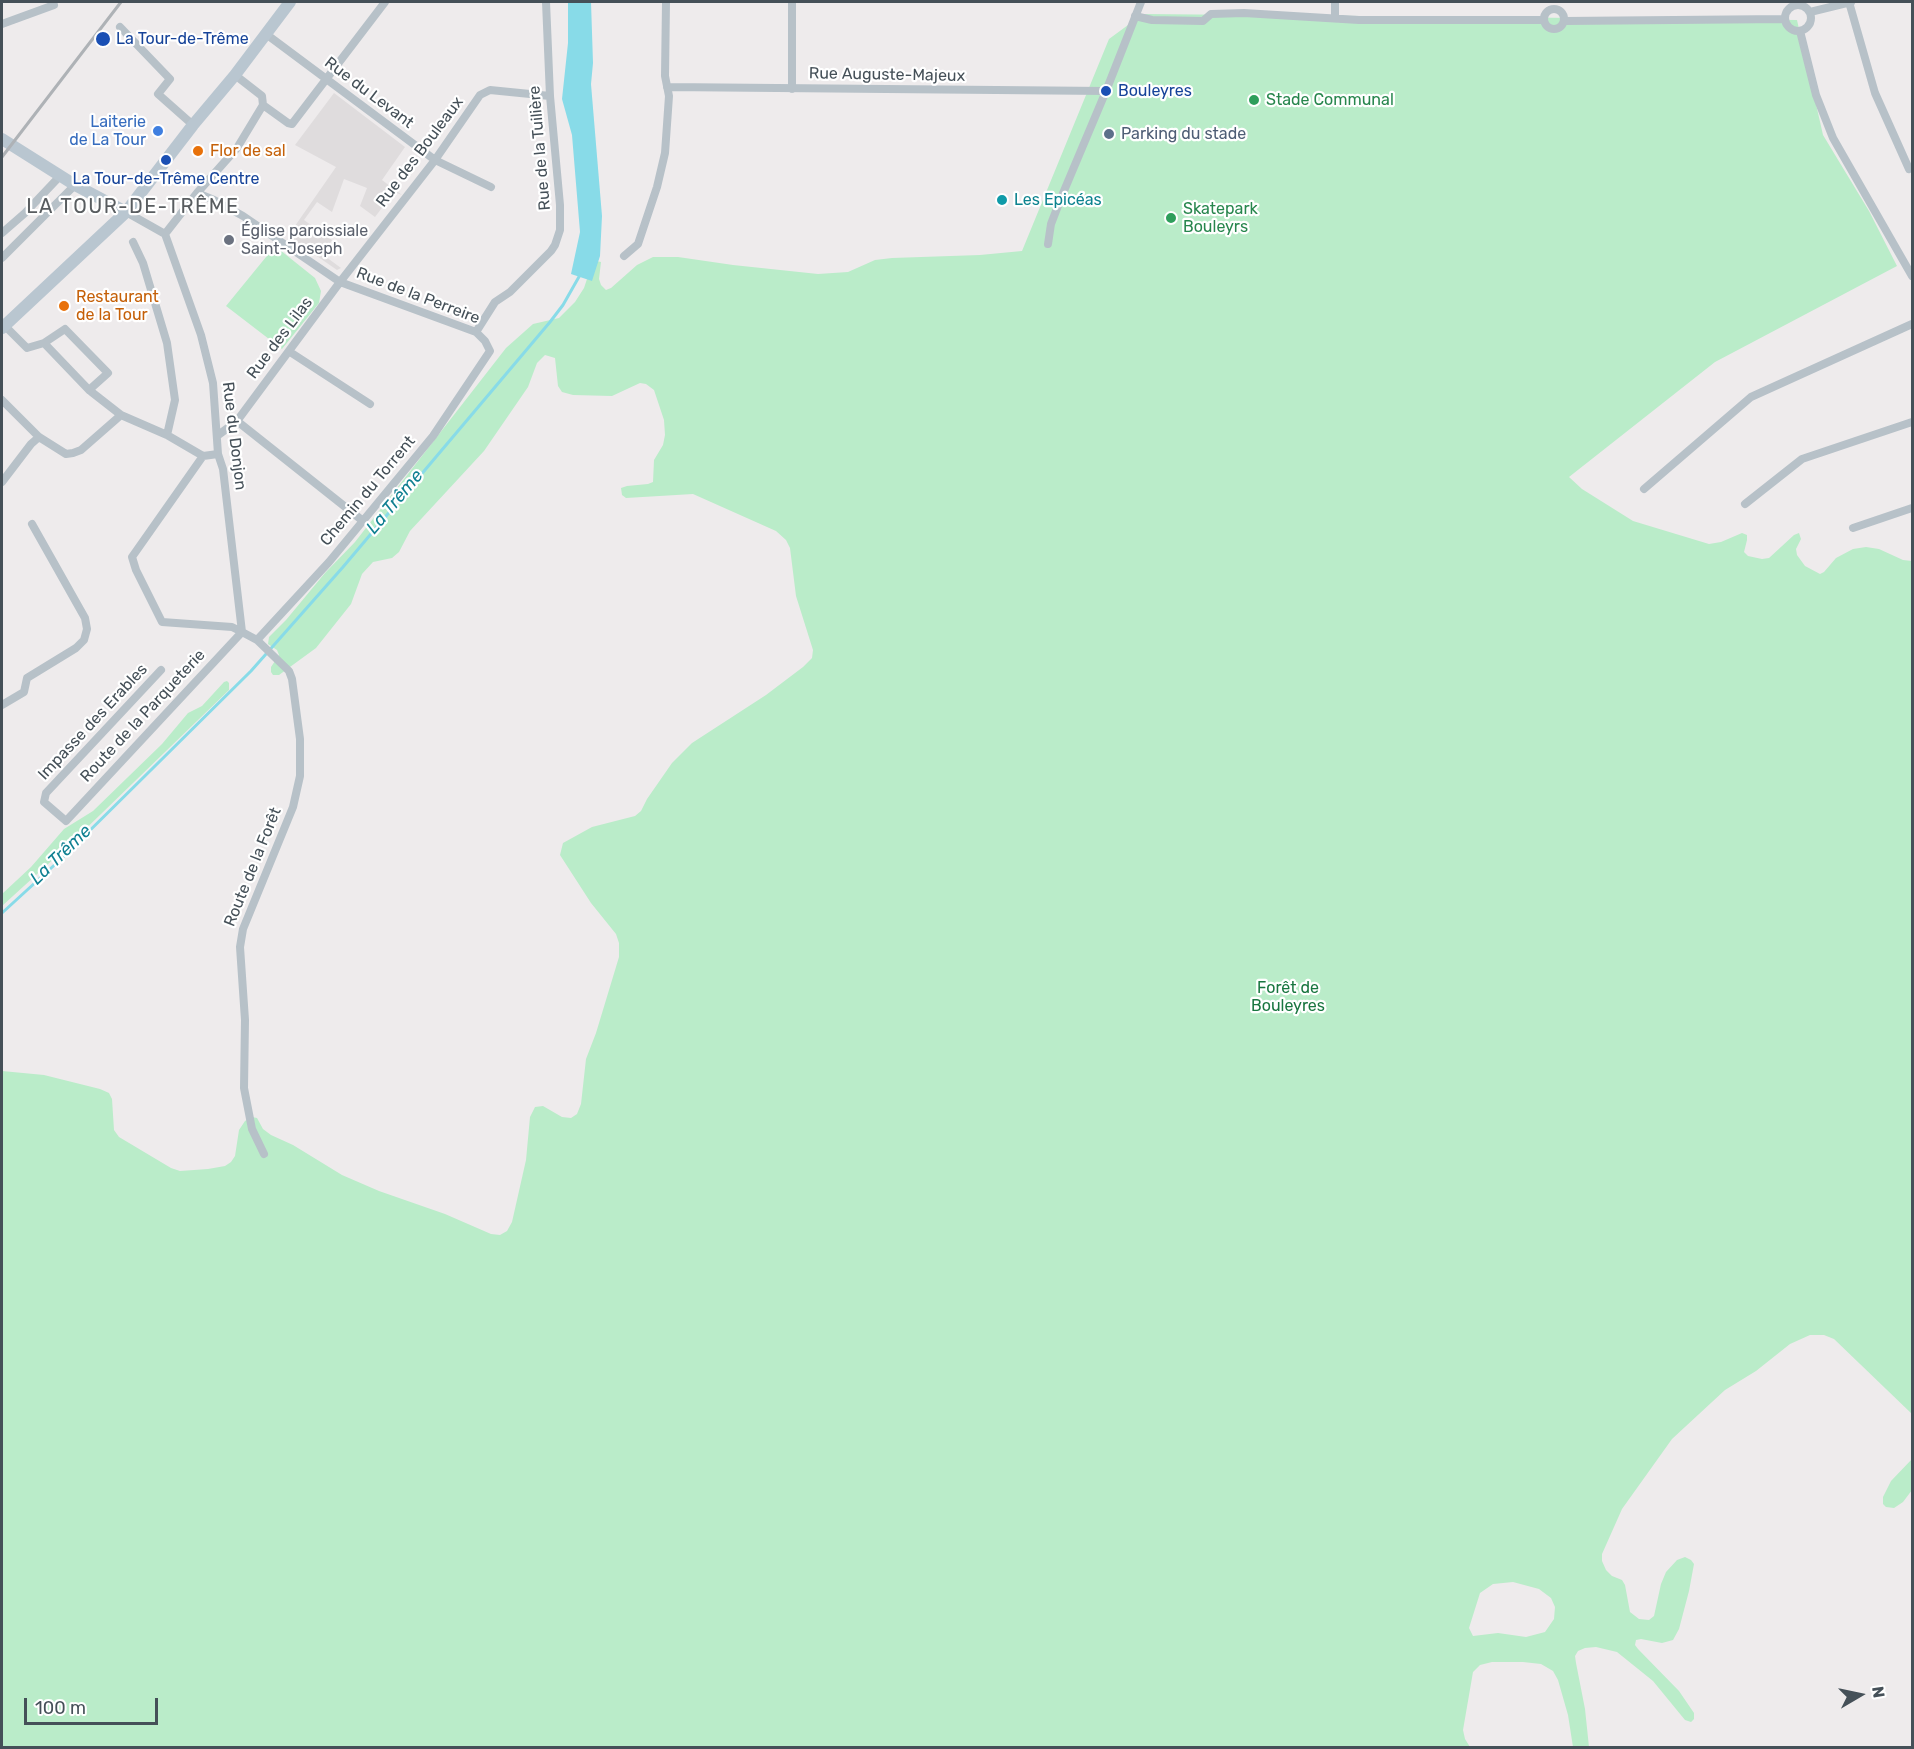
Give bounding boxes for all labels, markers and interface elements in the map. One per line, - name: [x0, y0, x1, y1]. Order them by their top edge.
- place label: La Tour-de-Trême: [116, 29, 249, 49]
- marker: La Tour-de-Trême: [94, 30, 112, 48]
- street label: Rue du Levant: [321, 53, 417, 133]
- street label: Rue Auguste-Majeux: [809, 64, 965, 86]
- place label: Bouleyres: [1118, 81, 1192, 101]
- marker: Bouleyres: [1099, 84, 1113, 98]
- street label: Rue de la Tuilière: [525, 85, 555, 211]
- place label: Stade Communal: [1266, 90, 1394, 110]
- street label: Rue des Bouleaux: [372, 93, 468, 211]
- marker: Stade Communal: [1247, 93, 1261, 107]
- place label: Laiterie de La Tour: [69, 112, 146, 150]
- marker: Laiterie de La Tour: [151, 124, 165, 138]
- place label: Parking du stade: [1121, 124, 1246, 144]
- marker: Parking du stade: [1102, 127, 1116, 141]
- place label: Flor de sal: [210, 141, 286, 161]
- marker: Flor de sal: [191, 144, 205, 158]
- marker: La Tour-de-Trême Centre: [159, 153, 173, 167]
- place label: La Tour-de-Trême Centre: [73, 169, 259, 189]
- place label: Les Epicéas: [1014, 190, 1102, 210]
- marker: Les Epicéas: [995, 193, 1009, 207]
- district label: LA TOUR-DE-TRÊME: [26, 195, 240, 219]
- place label: Skatepark Bouleyrs: [1183, 199, 1258, 237]
- marker: Skatepark Bouleyrs: [1164, 211, 1178, 225]
- place label: Église paroissiale Saint-Joseph: [241, 221, 368, 259]
- marker: Église paroissiale Saint-Joseph: [222, 233, 236, 247]
- street label: Rue de la Perreire: [353, 264, 483, 328]
- place label: Restaurant de la Tour: [76, 287, 159, 325]
- street label: Rue des Lilas: [243, 293, 317, 383]
- marker: Restaurant de la Tour: [57, 299, 71, 313]
- street label: Rue du Donjon: [218, 381, 250, 491]
- street label: Chemin du Torrent: [316, 432, 420, 550]
- water label: La Trême: [362, 466, 428, 538]
- street label: Route de la Parqueterie: [76, 646, 210, 786]
- street label: Impasse des Erables: [34, 660, 152, 784]
- street label: Route de la Forêt: [220, 805, 286, 929]
- water label: La Trême: [26, 820, 96, 890]
- park label: Forêt de Bouleyres: [1251, 978, 1325, 1016]
- north arrow: [1830, 1665, 1890, 1725]
- text: N: [1868, 1685, 1889, 1699]
- scale bar: [27, 1686, 160, 1724]
- text: 100 m: [35, 1697, 86, 1719]

